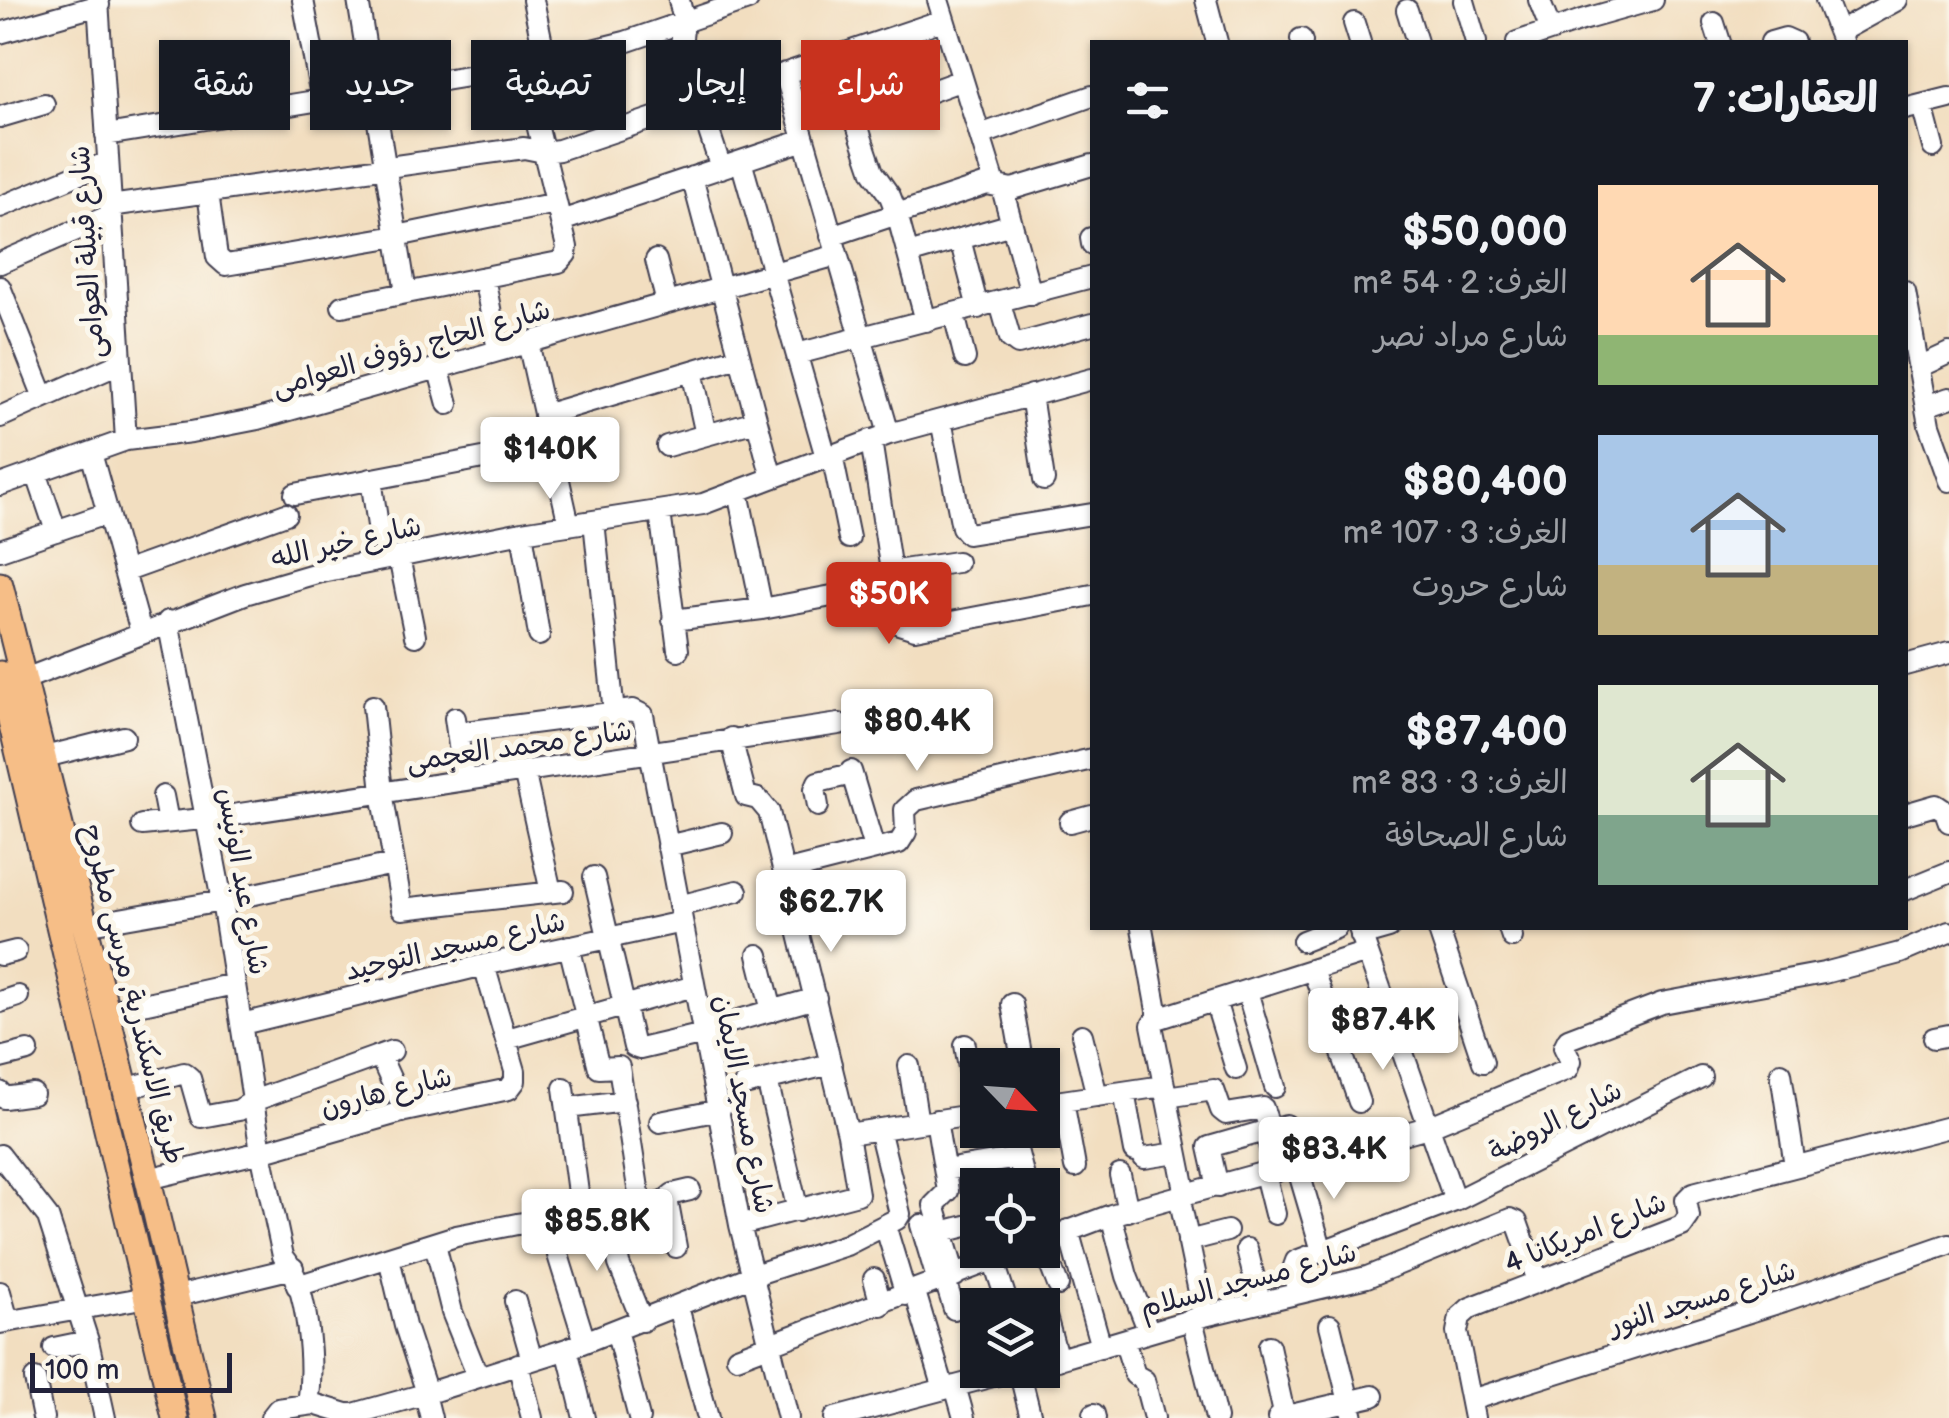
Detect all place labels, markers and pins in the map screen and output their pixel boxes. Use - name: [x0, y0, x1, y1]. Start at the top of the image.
- pin: $140K: [480, 417, 620, 502]
- pin: $50K: [830, 562, 948, 647]
- pin: $80.4K: [836, 689, 998, 774]
- pin: $62.7K: [750, 870, 912, 955]
- pin: $87.4K: [1302, 988, 1464, 1073]
- pin: $83.4K: [1253, 1117, 1415, 1202]
- pin: $85.8K: [516, 1189, 678, 1274]

